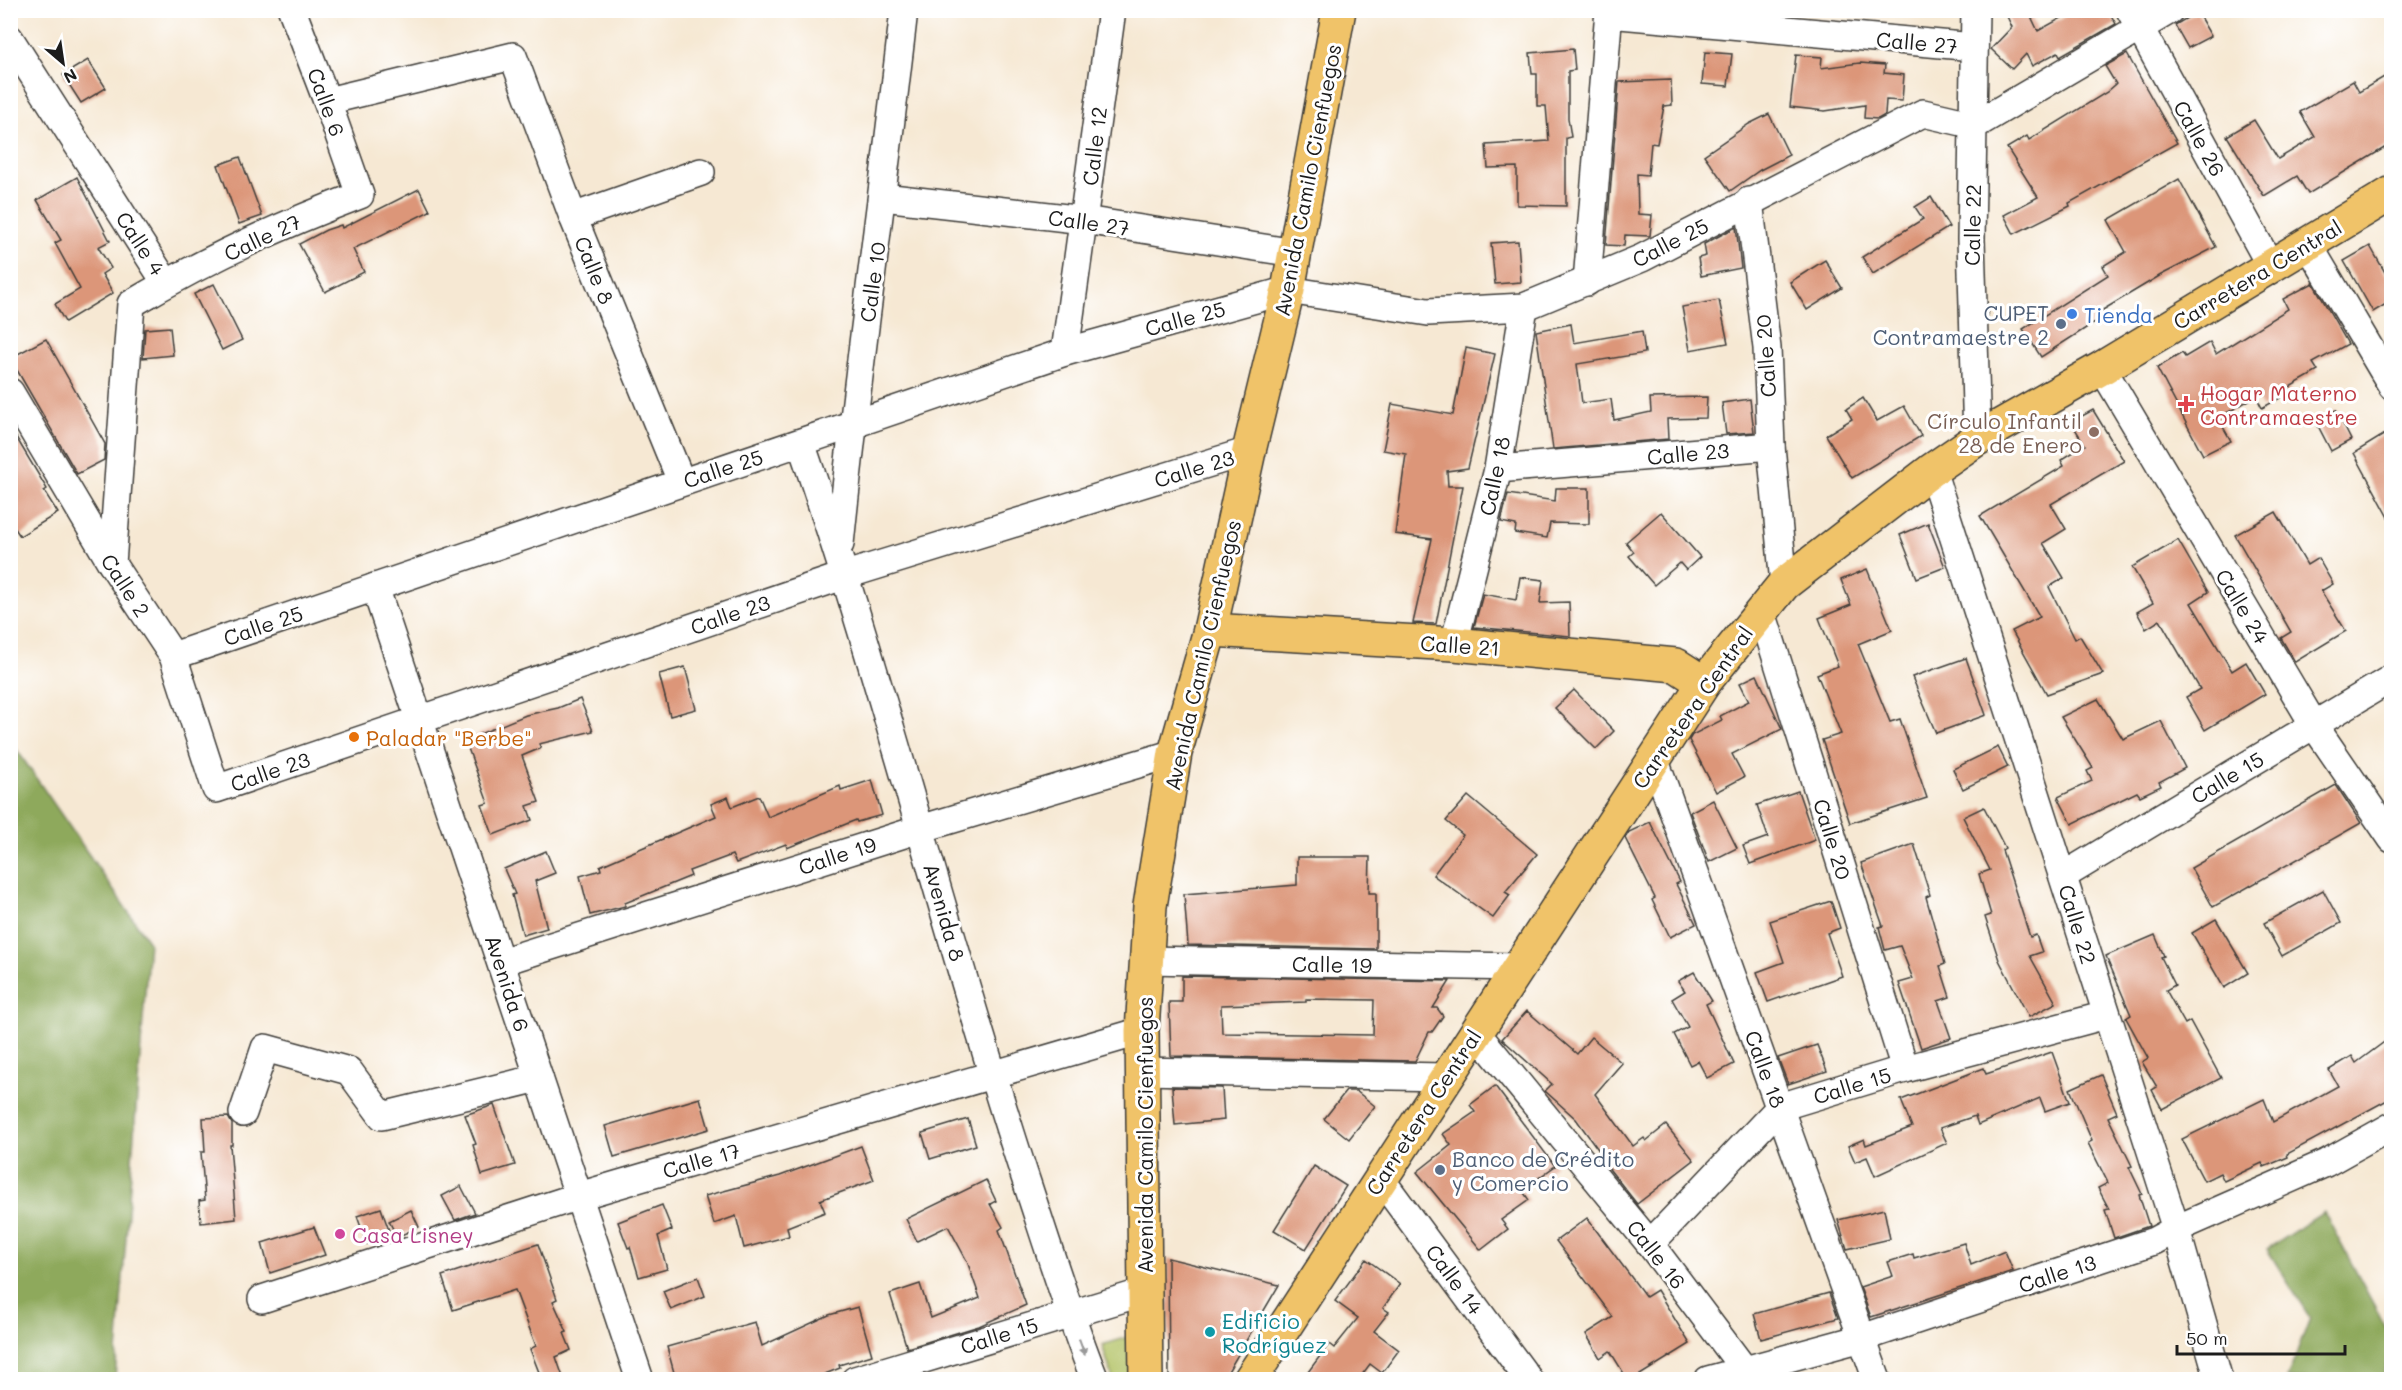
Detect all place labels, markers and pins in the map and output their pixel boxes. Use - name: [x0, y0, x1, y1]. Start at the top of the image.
- place label: CUPET Contramaestre 2: [1873, 299, 2049, 350]
- place label: Tienda: [2084, 301, 2153, 328]
- marker: Tienda: [2065, 307, 2079, 321]
- marker: CUPET Contramaestre 2: [2054, 317, 2068, 331]
- place label: Hogar Materno Contramaestre: [2200, 379, 2358, 430]
- marker: Hogar Materno Contramaestre: [2177, 395, 2195, 413]
- place label: Círculo Infantil 28 de Enero: [1927, 407, 2082, 458]
- marker: Círculo Infantil 28 de Enero: [2087, 425, 2101, 439]
- place label: Paladar "Berbe": [366, 724, 532, 751]
- marker: Paladar "Berbe": [347, 730, 361, 744]
- place label: Banco de Crédito y Comercio: [1452, 1145, 1634, 1196]
- marker: Banco de Crédito y Comercio: [1433, 1163, 1447, 1177]
- place label: Casa Lisney: [352, 1221, 473, 1248]
- marker: Casa Lisney: [333, 1227, 347, 1241]
- place label: Edificio Rodríguez: [1222, 1307, 1327, 1358]
- marker: Edificio Rodríguez: [1203, 1325, 1217, 1339]

